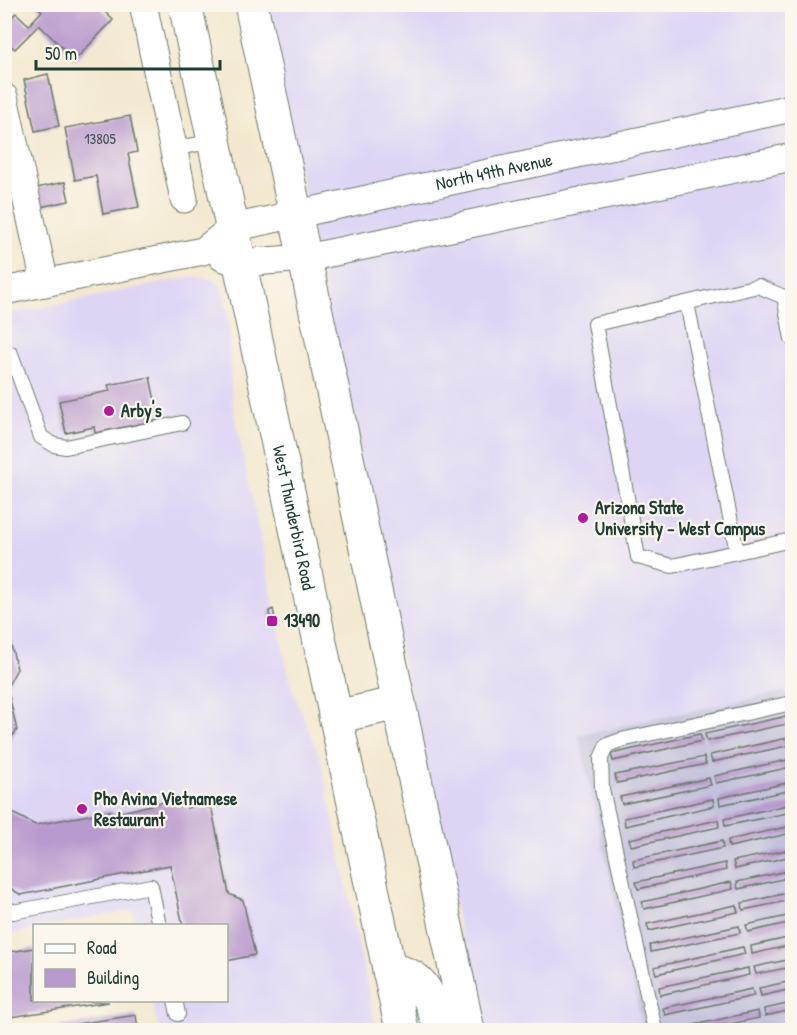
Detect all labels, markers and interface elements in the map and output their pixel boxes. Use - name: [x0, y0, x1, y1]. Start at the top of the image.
- scale bar: [36, 33, 220, 71]
- text: 50 m: [45, 41, 77, 66]
- house number: 13805: [84, 128, 117, 149]
- street label: North 49th Avenue: [433, 147, 555, 196]
- place label: Arby's: [121, 398, 162, 424]
- marker: Arby's: [102, 404, 116, 418]
- street label: West Thunderbird Road: [267, 443, 322, 592]
- place label: Arizona State University - West Campus: [595, 495, 765, 542]
- marker: Arizona State University - West Campus: [576, 511, 590, 525]
- place label: 13490: [284, 608, 320, 633]
- marker: 13490: [265, 614, 279, 628]
- place label: Pho Avina Vietnamese Restaurant: [94, 786, 238, 832]
- marker: Pho Avina Vietnamese Restaurant: [75, 802, 89, 816]
- legend: [33, 924, 228, 1002]
- text: Road: [87, 935, 117, 960]
- text: Building: [87, 965, 139, 990]

